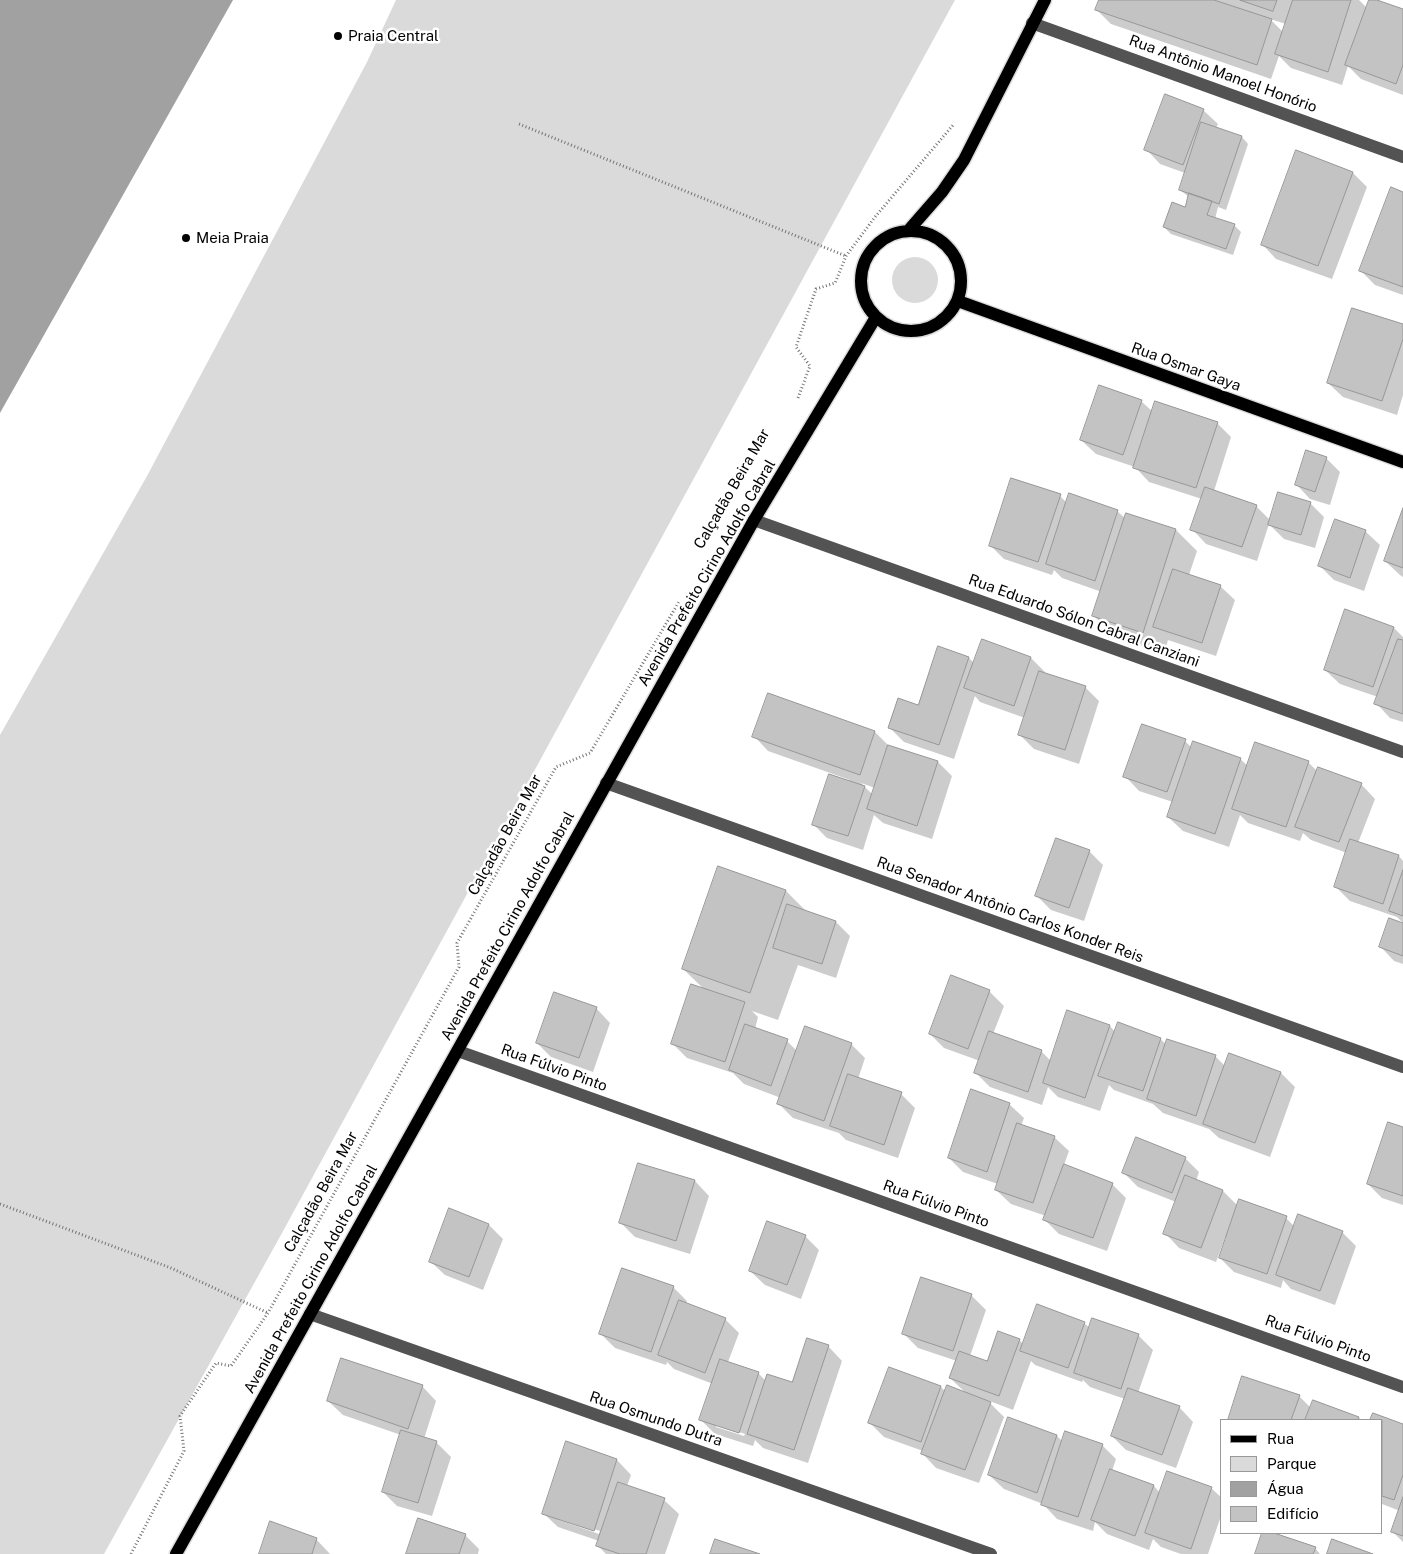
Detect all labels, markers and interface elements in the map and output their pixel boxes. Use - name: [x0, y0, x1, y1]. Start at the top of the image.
- place label: Praia Central: [348, 27, 438, 45]
- marker: Praia Central: [332, 30, 344, 42]
- street label: Rua Antônio Manoel Honório: [1127, 32, 1319, 116]
- place label: Meia Praia: [196, 229, 269, 247]
- marker: Meia Praia: [180, 232, 192, 244]
- street label: Rua Osmar Gaya: [1129, 339, 1243, 395]
- street label: Calçadão Beira Mar: [690, 426, 774, 552]
- street label: Avenida Prefeito Cirino Adolfo Cabral: [635, 456, 779, 690]
- street label: Rua Eduardo Sólon Cabral Canziani: [966, 571, 1202, 671]
- street label: Calçadão Beira Mar: [464, 771, 546, 899]
- street label: Avenida Prefeito Cirino Adolfo Cabral: [437, 808, 579, 1044]
- street label: Rua Senador Antônio Carlos Konder Reis: [874, 853, 1146, 967]
- street label: Rua Fúlvio Pinto: [498, 1040, 610, 1096]
- street label: Calçadão Beira Mar: [280, 1128, 362, 1256]
- street label: Avenida Prefeito Cirino Adolfo Cabral: [240, 1161, 382, 1397]
- street label: Rua Fúlvio Pinto: [880, 1176, 992, 1232]
- street label: Rua Fúlvio Pinto: [1262, 1311, 1374, 1367]
- street label: Rua Osmundo Dutra: [587, 1388, 725, 1450]
- legend: [1220, 1419, 1383, 1534]
- text: Rua: [1267, 1430, 1294, 1447]
- text: Parque: [1267, 1455, 1317, 1472]
- text: Água: [1267, 1480, 1304, 1497]
- text: Edifício: [1267, 1505, 1319, 1522]

